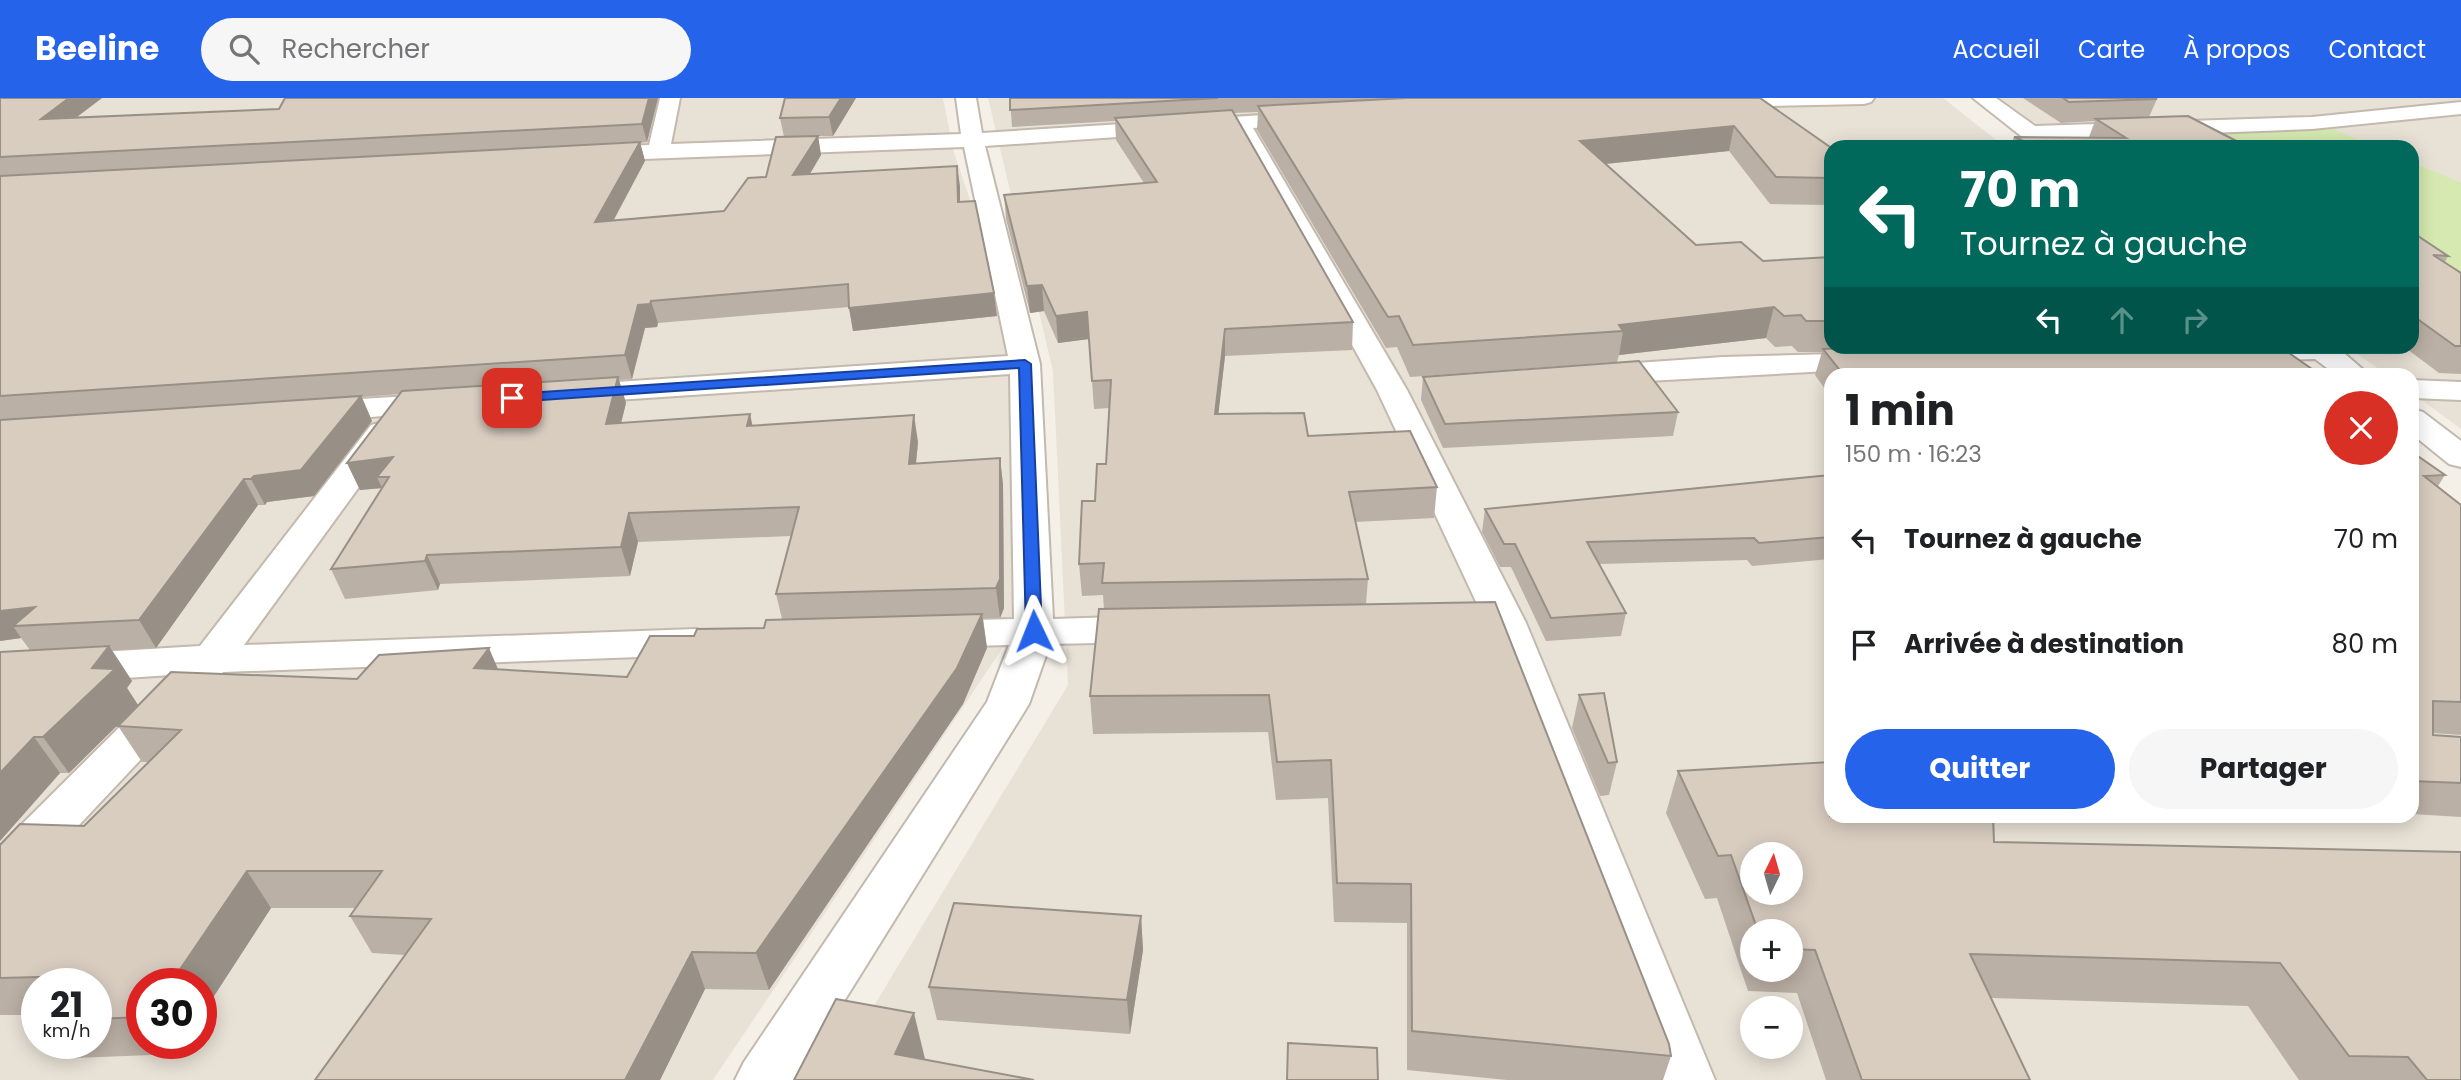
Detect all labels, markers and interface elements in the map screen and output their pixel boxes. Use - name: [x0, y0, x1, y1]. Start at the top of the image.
- search box: [201, 18, 691, 81]
- text: Beeline: [35, 25, 159, 72]
- icon: search: [225, 30, 263, 68]
- text: Rechercher: [281, 31, 430, 67]
- text: Accueil: [1953, 33, 2040, 66]
- text: Carte: [2078, 33, 2145, 66]
- text: À propos: [2183, 33, 2290, 66]
- text: Contact: [2328, 33, 2426, 66]
- text: 70 m: [1960, 156, 2080, 224]
- icon: left: [1845, 168, 1936, 259]
- text: Tournez à gauche: [1960, 221, 2247, 266]
- icon: left: [2030, 301, 2068, 339]
- icon: ahead: [2103, 301, 2141, 339]
- icon: right: [2176, 301, 2214, 339]
- pin: [482, 368, 542, 428]
- icon: arrive: [493, 379, 531, 417]
- text: 1 min: [1845, 381, 1955, 440]
- button: close: [2324, 391, 2398, 465]
- text: 150 m · 16:23: [1845, 438, 1982, 470]
- icon: left: [1845, 521, 1883, 559]
- text: Tournez à gauche: [1904, 521, 2142, 557]
- text: 70 m: [2334, 521, 2398, 557]
- position arrow: [997, 594, 1071, 668]
- icon: arrive: [1845, 626, 1883, 664]
- text: Arrivée à destination: [1904, 626, 2184, 662]
- text: 80 m: [2332, 626, 2398, 662]
- button: Quitter: [1845, 729, 2115, 809]
- button: Partager: [2129, 729, 2398, 809]
- north arrow: [1740, 842, 1802, 905]
- map controls: [1740, 842, 1803, 1059]
- button: +: [1740, 919, 1803, 982]
- speed limit sign: 30: [126, 968, 217, 1059]
- text: 21: [50, 980, 83, 1029]
- button: −: [1740, 996, 1803, 1059]
- text: km/h: [43, 1018, 90, 1043]

